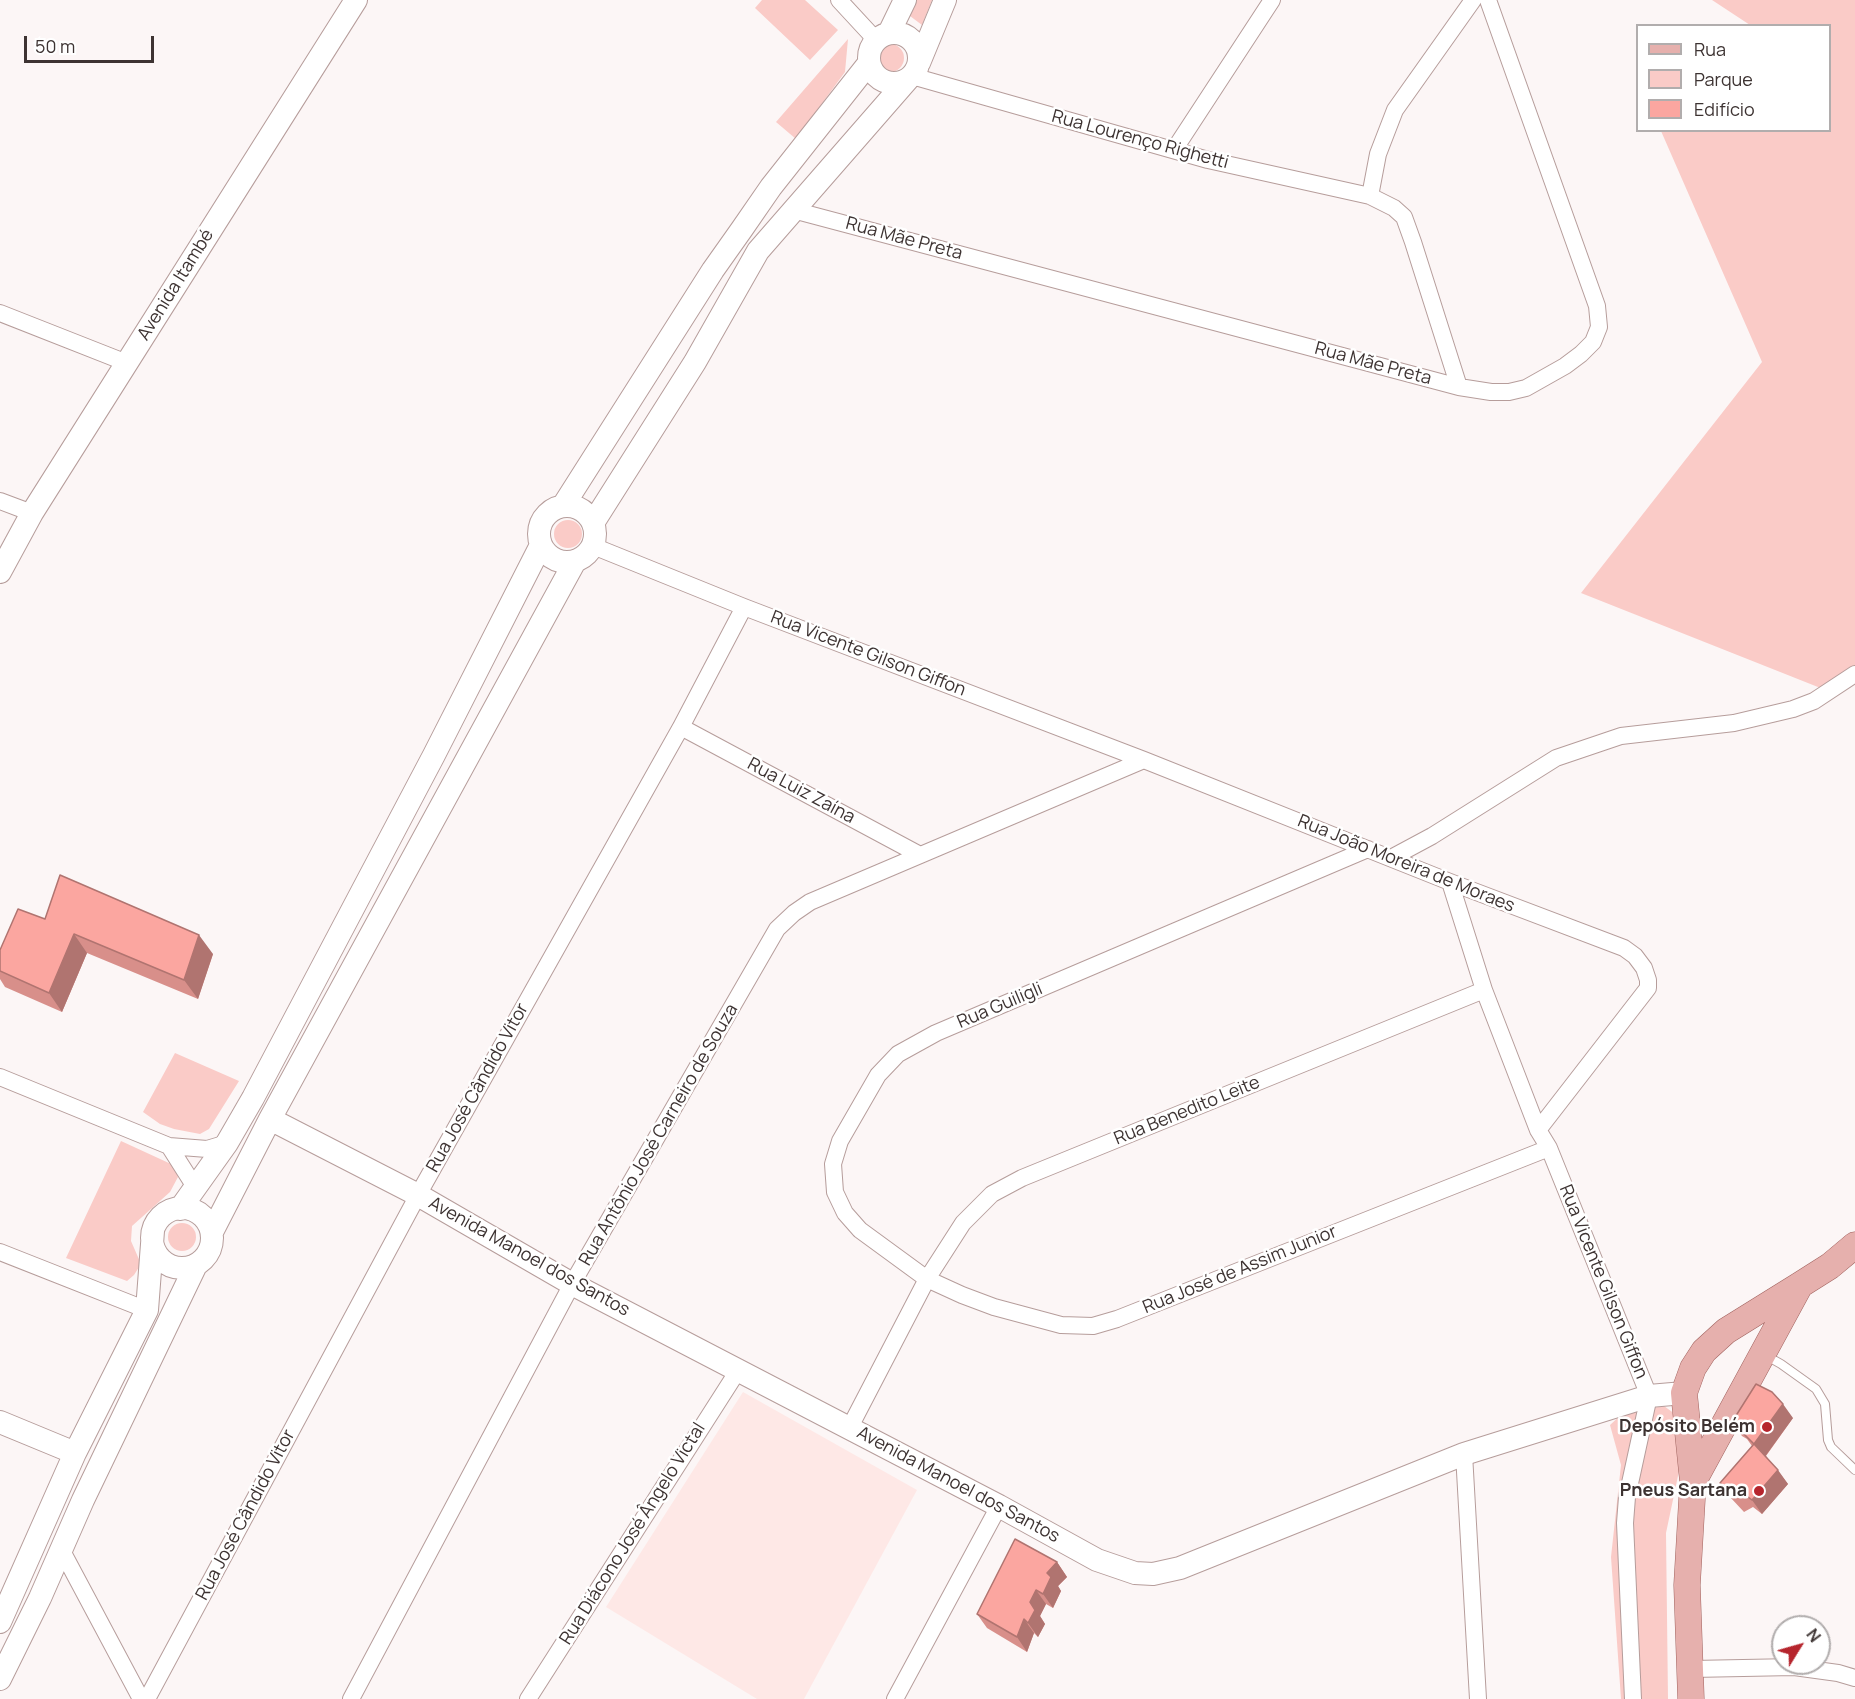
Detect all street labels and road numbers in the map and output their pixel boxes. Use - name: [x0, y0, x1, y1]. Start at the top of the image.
- street label: Rua Lourenço Righetti: [1049, 106, 1231, 174]
- street label: Rua Mãe Preta: [843, 213, 965, 265]
- street label: Avenida Itambé: [133, 226, 219, 344]
- street label: Rua Mãe Preta: [1312, 338, 1434, 390]
- street label: Rua Vicente Gilson Giffon: [767, 607, 969, 701]
- street label: Rua Luiz Zaína: [743, 754, 859, 828]
- street label: Rua João Moreira de Moraes: [1294, 811, 1518, 917]
- street label: Rua Guiligli: [954, 978, 1046, 1034]
- street label: Rua José Cândido Vitor: [422, 1000, 534, 1176]
- street label: Rua Antônio José Carneiro de Souza: [575, 1000, 743, 1270]
- street label: Rua Benedito Leite: [1111, 1072, 1263, 1150]
- street label: Rua Vicente Gilson Giffon: [1554, 1182, 1652, 1382]
- street label: Avenida Manoel dos Santos: [425, 1193, 633, 1321]
- street label: Rua José de Assim Junior: [1140, 1221, 1340, 1319]
- street label: Rua Diácono José Ângelo Victal: [556, 1419, 710, 1649]
- street label: Avenida Manoel dos Santos: [853, 1422, 1063, 1548]
- street label: Rua José Cândido Vitor: [192, 1426, 300, 1604]

